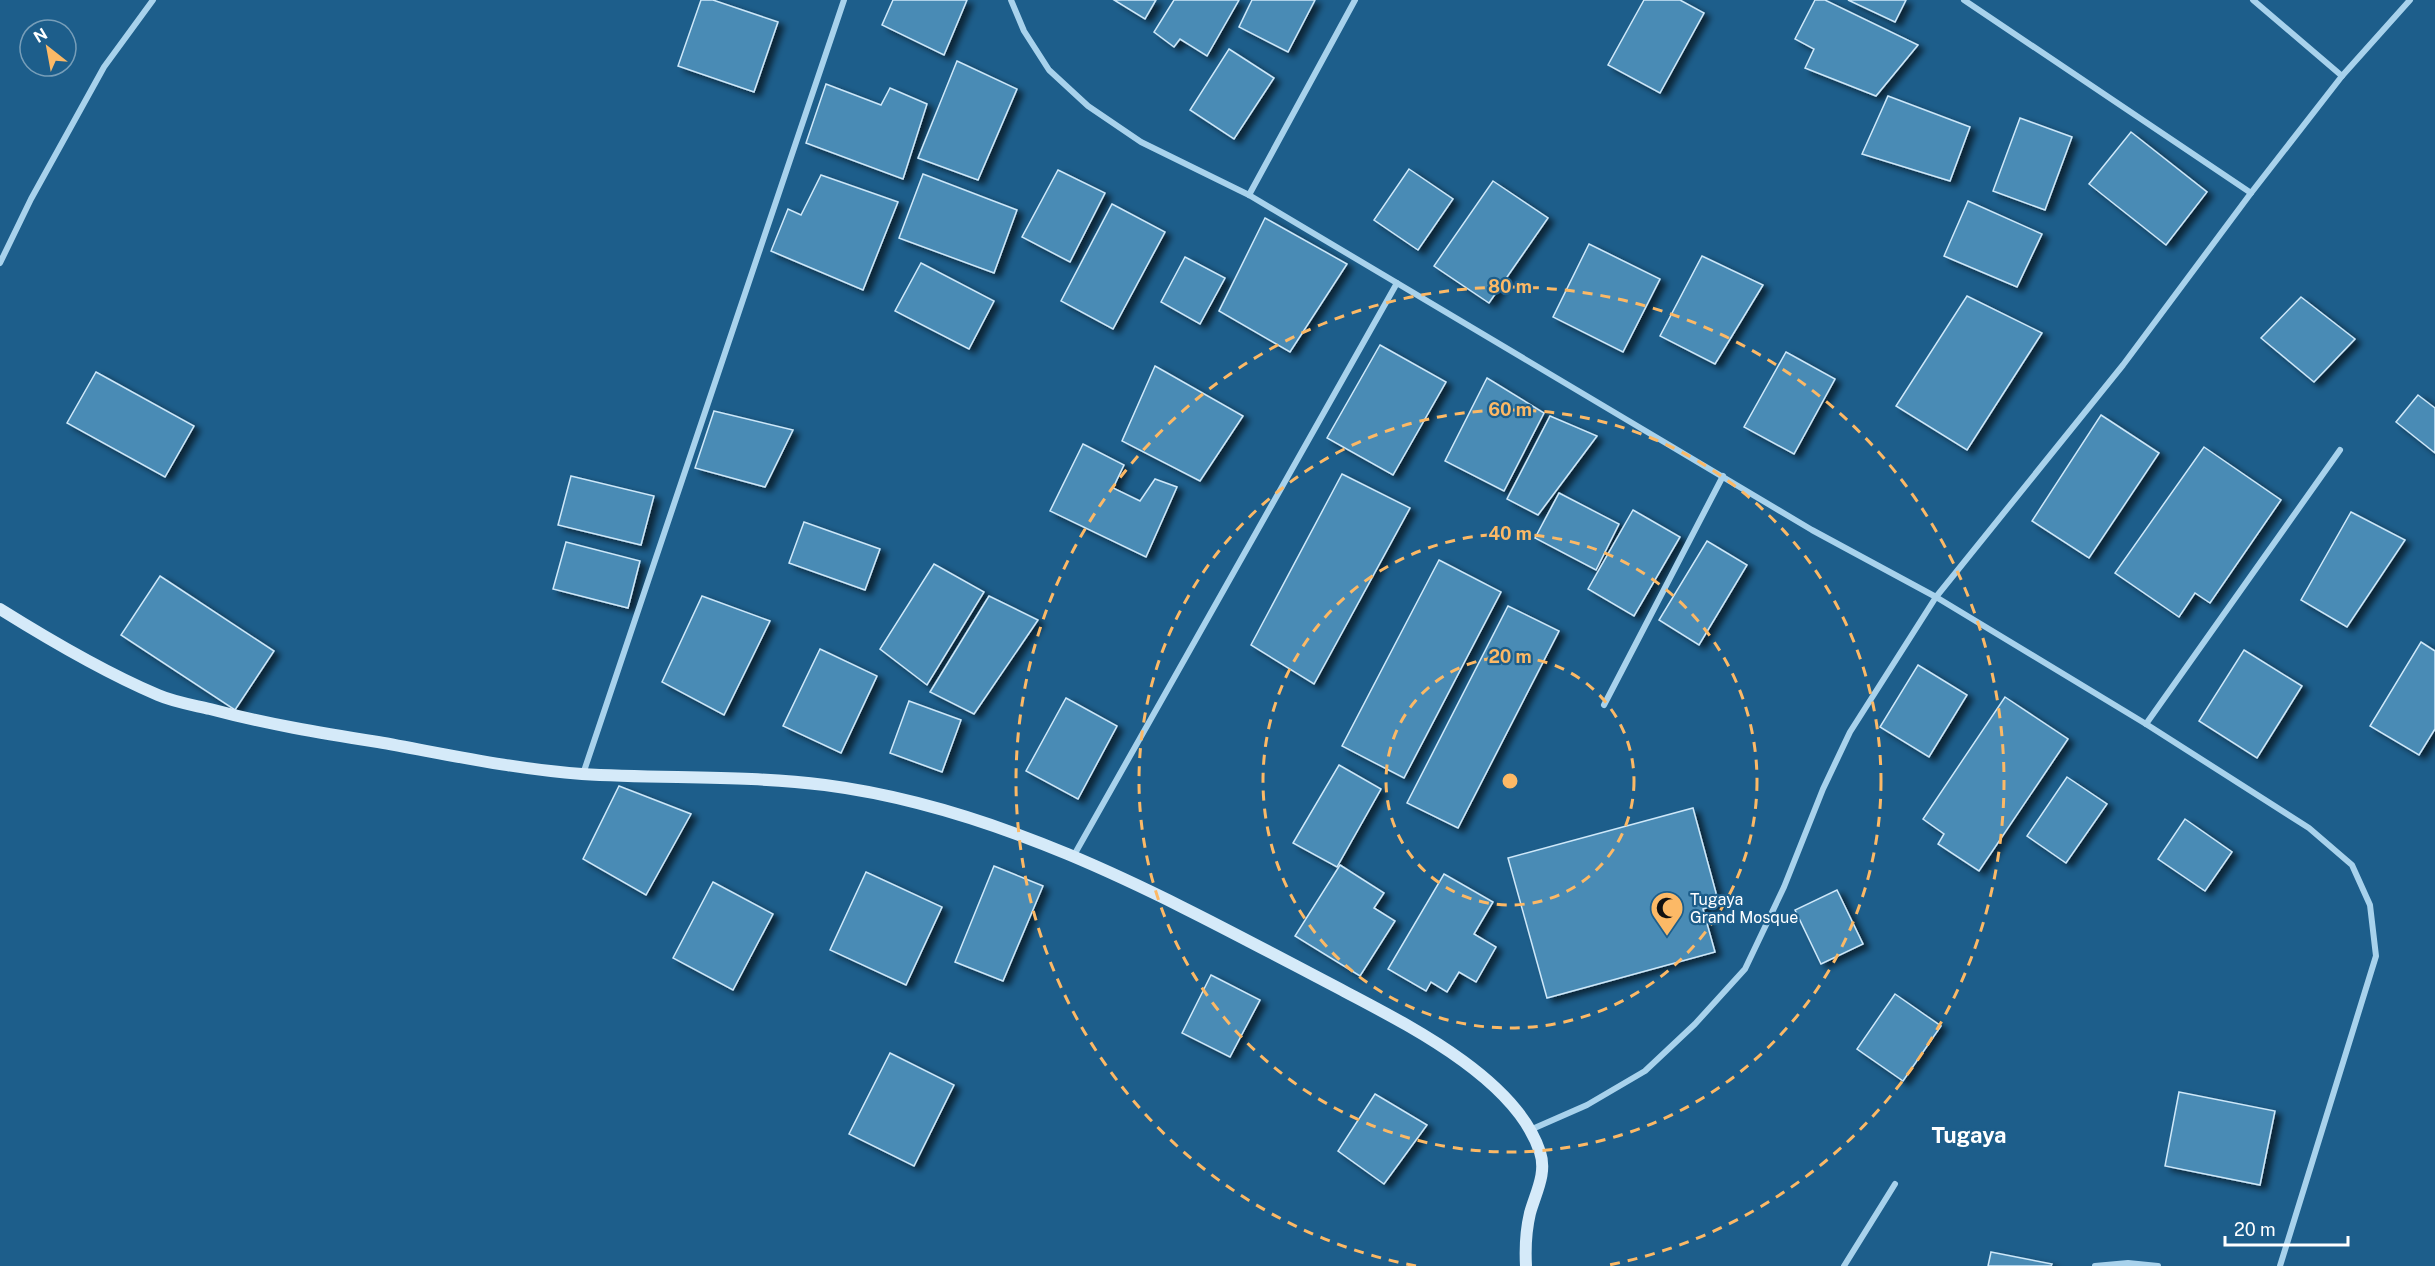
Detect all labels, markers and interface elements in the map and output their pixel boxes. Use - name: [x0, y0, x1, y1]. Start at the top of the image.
- north arrow: [18, 18, 78, 78]
- text: N: [30, 24, 51, 47]
- text: 80 m: [1488, 276, 1532, 297]
- text: 60 m: [1488, 399, 1532, 420]
- text: 40 m: [1488, 523, 1532, 544]
- text: 20 m: [1488, 646, 1532, 667]
- centre of rings: [1500, 771, 1520, 791]
- mosque icon: Tugaya Grand Mosque: [1649, 890, 1685, 937]
- place label: Tugaya Grand Mosque: [1690, 890, 1798, 927]
- district label: Tugaya: [1931, 1122, 2007, 1148]
- scale bar: [2225, 1209, 2348, 1247]
- text: 20 m: [2234, 1219, 2276, 1240]

